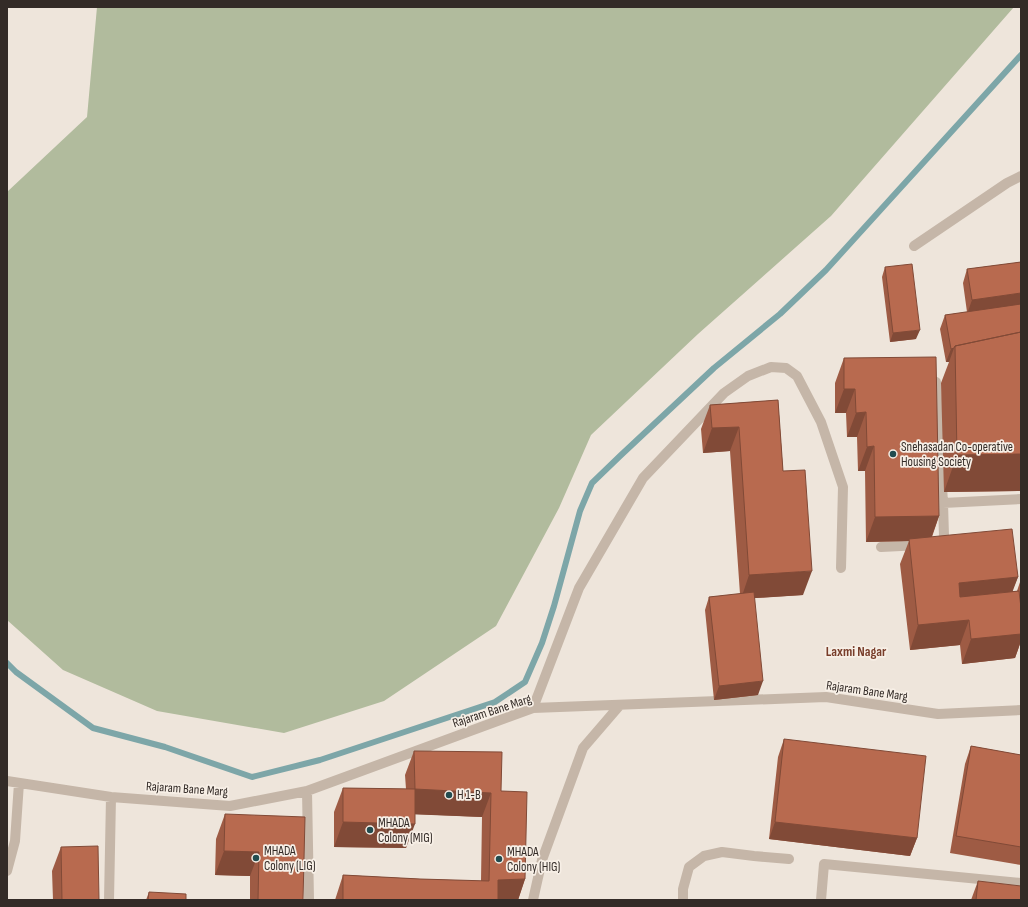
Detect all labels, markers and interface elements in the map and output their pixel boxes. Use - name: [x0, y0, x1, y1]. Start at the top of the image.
- place label: Snehasadan Co-operative Housing Society: [901, 439, 1013, 470]
- marker: Snehasadan Co-operative Housing Society: [888, 449, 898, 459]
- district label: Laxmi Nagar: [826, 643, 887, 660]
- street label: Rajaram Bane Marg: [825, 677, 909, 705]
- street label: Rajaram Bane Marg: [450, 691, 534, 731]
- street label: Rajaram Bane Marg: [145, 778, 229, 800]
- place label: H 1-B: [457, 787, 481, 803]
- marker: H 1-B: [444, 790, 454, 800]
- place label: MHADA Colony (MIG): [378, 815, 433, 846]
- marker: MHADA Colony (MIG): [365, 825, 375, 835]
- place label: MHADA Colony (LIG): [264, 843, 316, 874]
- place label: MHADA Colony (HIG): [507, 844, 561, 875]
- marker: MHADA Colony (LIG): [251, 853, 261, 863]
- marker: MHADA Colony (HIG): [494, 854, 504, 864]

